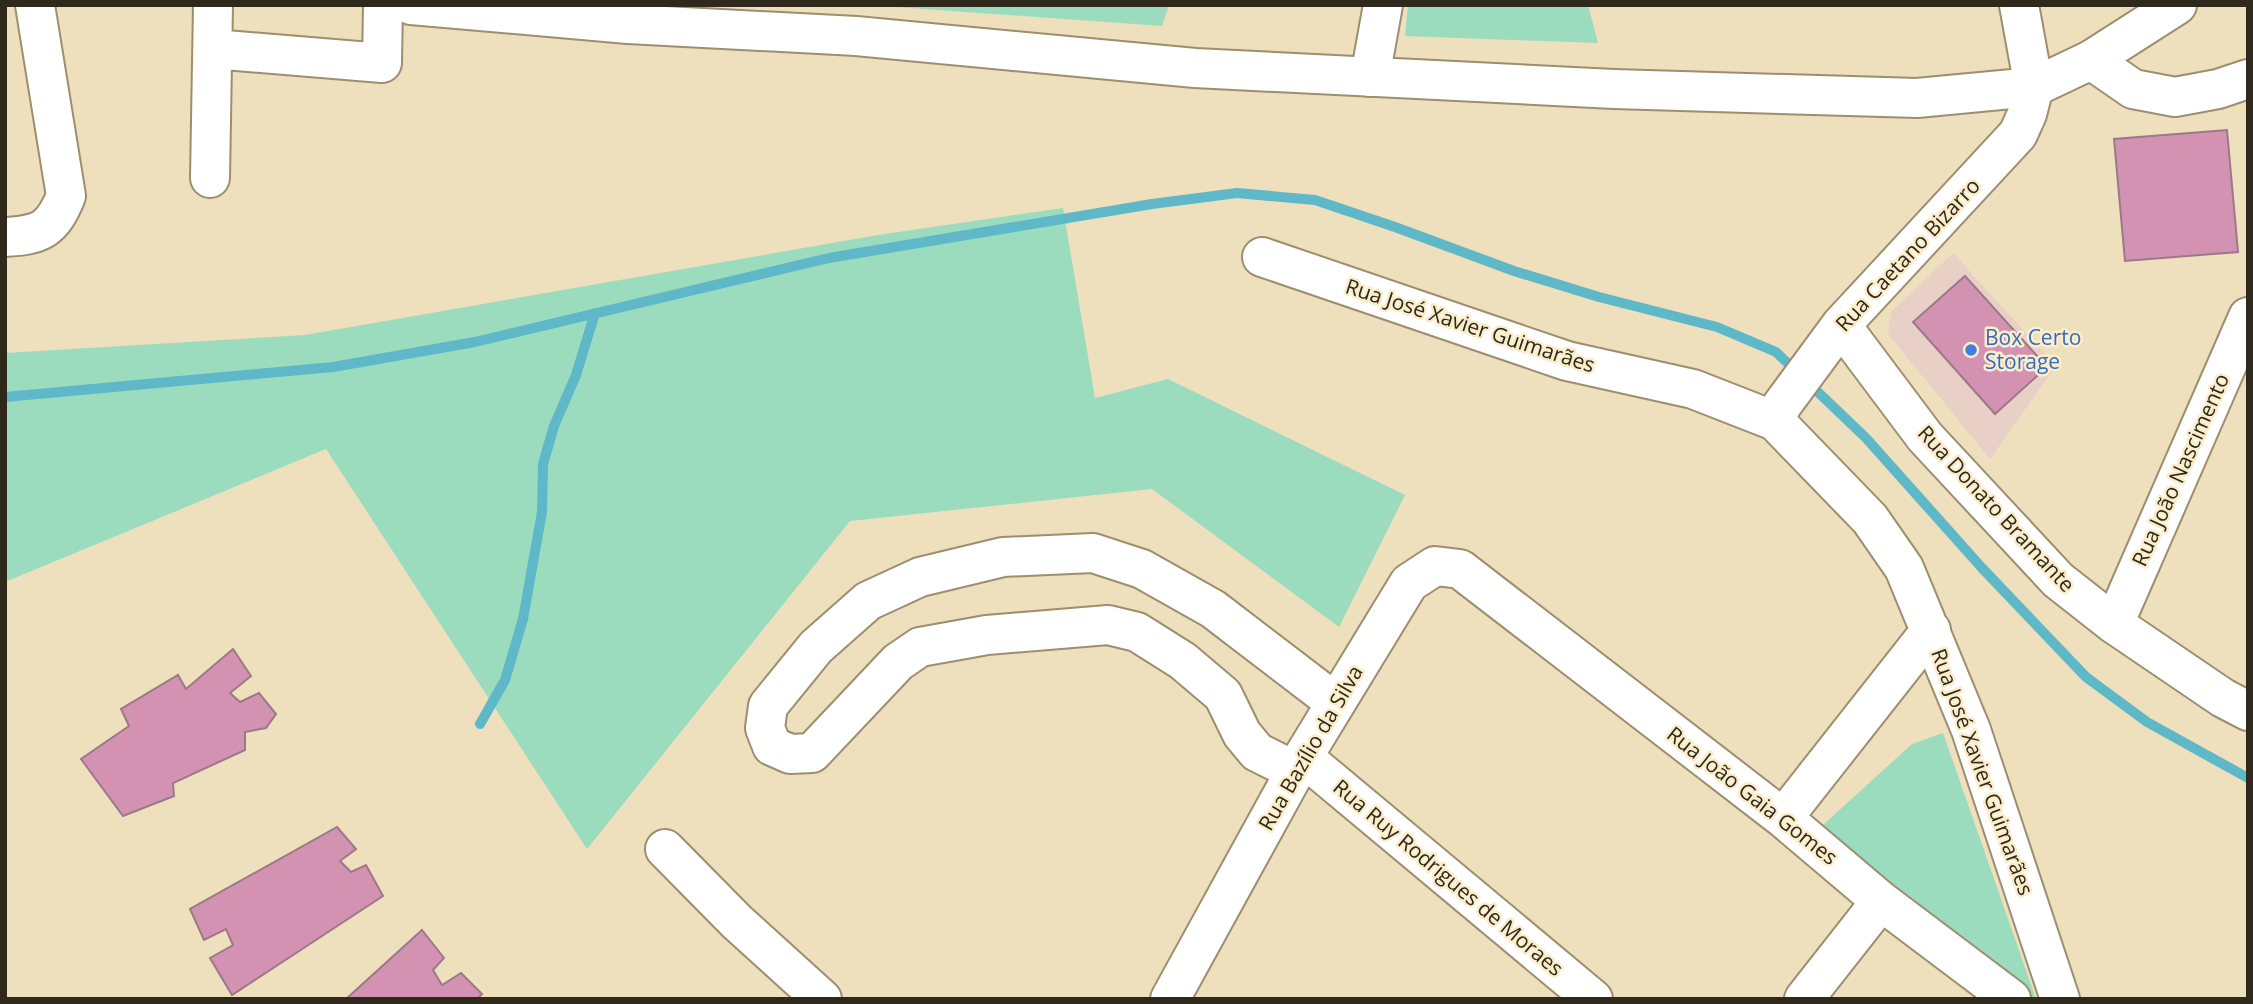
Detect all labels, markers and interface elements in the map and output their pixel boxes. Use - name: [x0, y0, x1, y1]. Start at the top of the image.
- street label: Rua Caetano Bizarro: [1829, 172, 1986, 337]
- street label: Rua José Xavier Guimarães: [1342, 271, 1599, 379]
- place label: Box Certo Storage: [1985, 323, 2081, 375]
- marker: Box Certo Storage: [1963, 342, 1979, 358]
- street label: Rua João Nascimento: [2125, 369, 2235, 570]
- street label: Rua Donato Bramante: [1912, 419, 2081, 598]
- street label: Rua José Xavier Guimarães: [1925, 644, 2041, 899]
- street label: Rua Bazílio da Silva: [1251, 660, 1369, 835]
- street label: Rua João Gaia Gomes: [1661, 720, 1844, 871]
- street label: Rua Ruy Rodrigues de Moraes: [1328, 773, 1570, 982]

